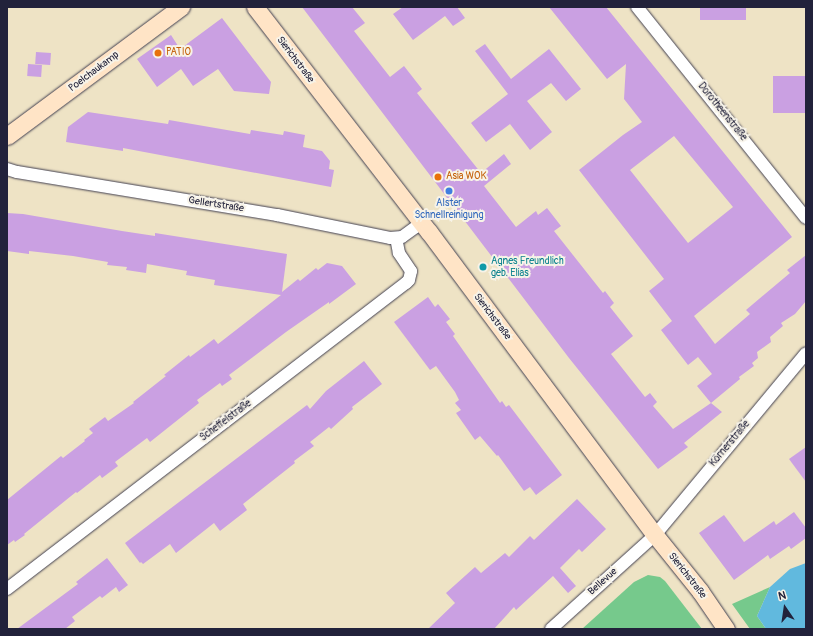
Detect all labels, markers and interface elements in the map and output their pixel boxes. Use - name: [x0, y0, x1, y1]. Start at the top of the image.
- street label: Sierichstraße: [274, 35, 316, 85]
- place label: PATIO: [166, 47, 191, 59]
- marker: PATIO: [153, 48, 163, 58]
- street label: Poelchaukamp: [66, 49, 122, 95]
- street label: Dorotheenstraße: [695, 81, 749, 143]
- place label: Asia WOK: [446, 171, 486, 183]
- marker: Asia WOK: [433, 172, 443, 182]
- marker: Alster Schnellreinigung: [444, 186, 454, 196]
- street label: Gellertstraße: [187, 195, 245, 215]
- place label: Alster Schnellreinigung: [414, 197, 484, 220]
- place label: Agnes Freundlich geb. Elias: [491, 255, 564, 278]
- marker: Agnes Freundlich geb. Elias: [478, 262, 488, 272]
- street label: Sierichstraße: [471, 292, 513, 342]
- street label: Scheffelstraße: [198, 398, 254, 444]
- street label: Körnerstraße: [707, 419, 753, 469]
- street label: Sierichstraße: [665, 551, 709, 601]
- street label: Bellevue: [586, 566, 620, 598]
- north arrow: [765, 588, 805, 628]
- text: N: [777, 589, 787, 603]

